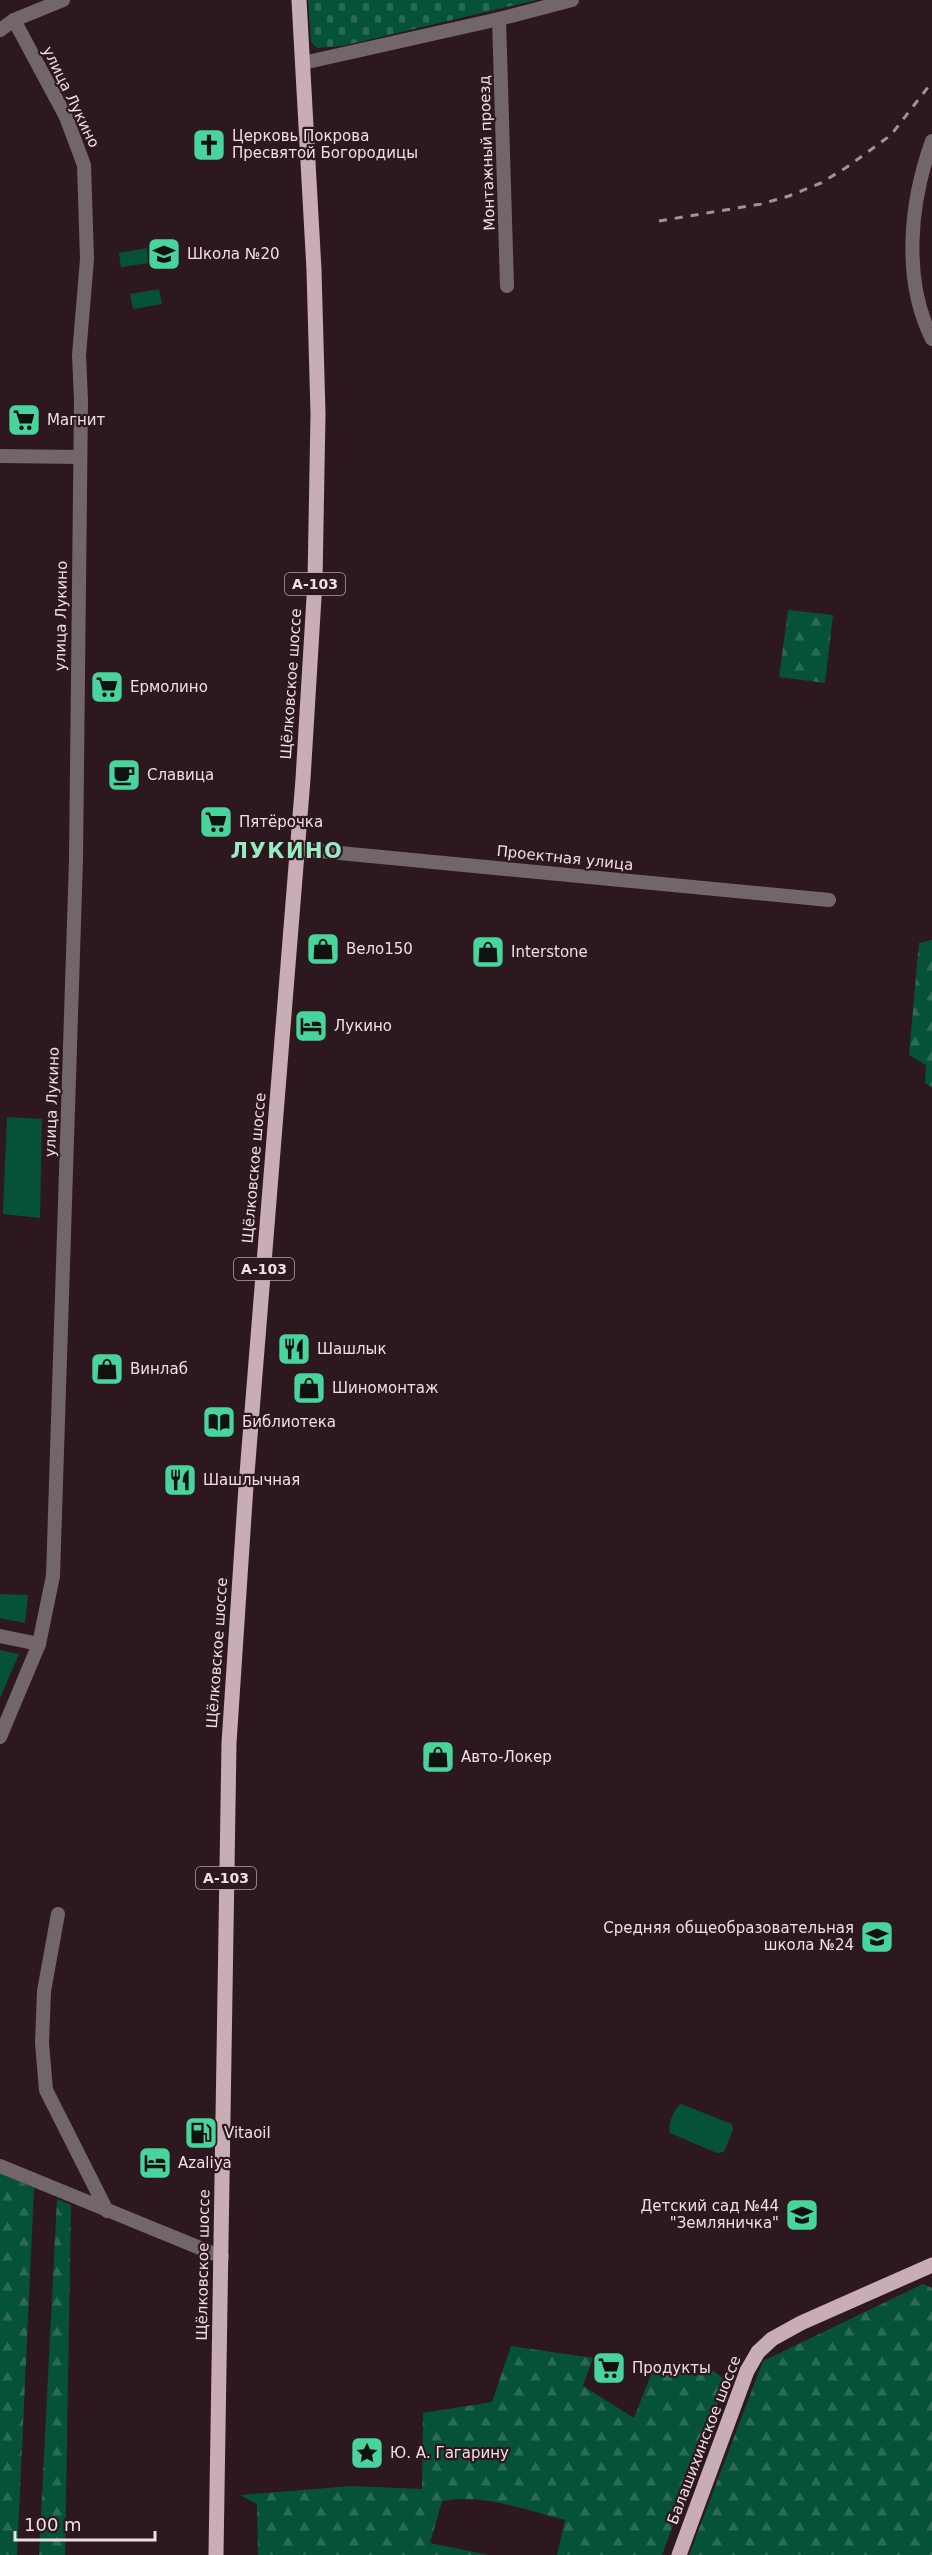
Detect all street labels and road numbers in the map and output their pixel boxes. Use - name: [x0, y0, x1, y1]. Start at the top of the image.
- street label: улица Лукино: [39, 43, 103, 151]
- street label: Монтажный проезд: [475, 75, 499, 231]
- street label: улица Лукино: [51, 561, 71, 671]
- road number: А-103: [285, 573, 345, 595]
- street label: Щёлковское шоссе: [277, 608, 305, 760]
- street label: Проектная улица: [496, 842, 634, 874]
- street label: улица Лукино: [41, 1047, 63, 1157]
- street label: Щёлковское шоссе: [238, 1092, 270, 1244]
- road number: А-103: [234, 1258, 294, 1280]
- street label: Щёлковское шоссе: [203, 1577, 231, 1729]
- road number: А-103: [196, 1867, 256, 1889]
- street label: Щёлковское шоссе: [193, 2189, 213, 2341]
- street label: Балашихинское шоссе: [663, 2353, 745, 2527]

